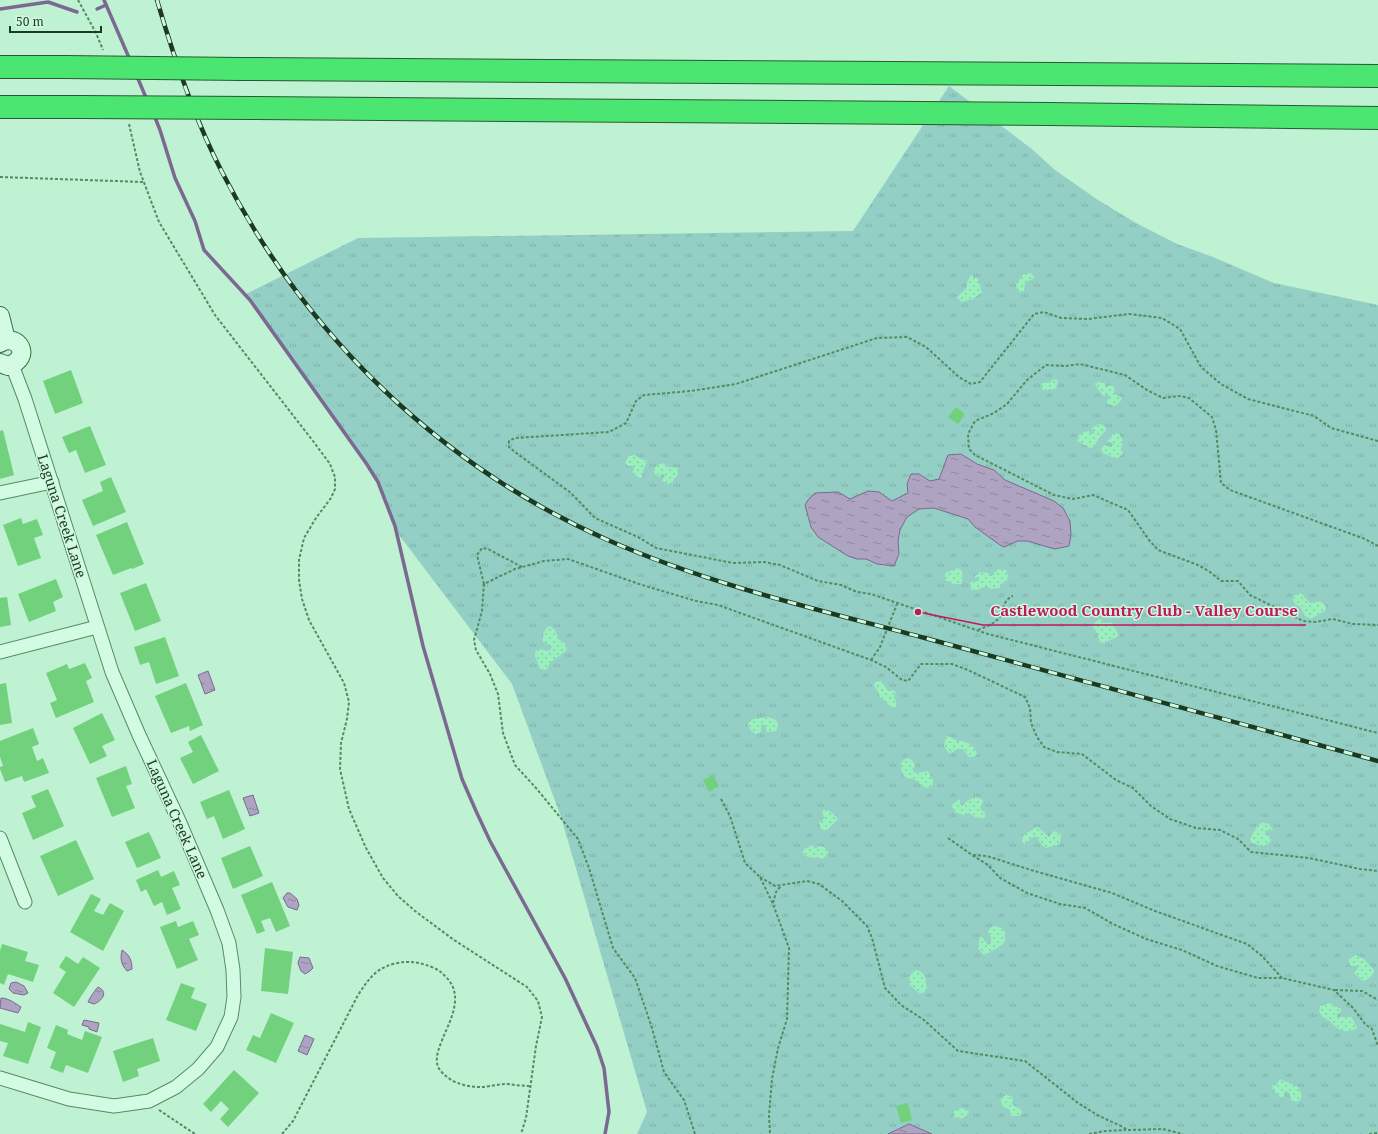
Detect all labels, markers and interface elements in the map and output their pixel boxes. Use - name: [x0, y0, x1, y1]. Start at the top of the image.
- scale bar: [10, 8, 101, 34]
- text: 50 m: [16, 13, 44, 30]
- street label: Laguna Creek Lane: [34, 452, 91, 580]
- callout: Castlewood Country Club - Valley Course: [983, 598, 1306, 625]
- text: Castlewood Country Club - Valley Course: [990, 600, 1298, 620]
- street label: Laguna Creek Lane: [143, 756, 212, 881]

